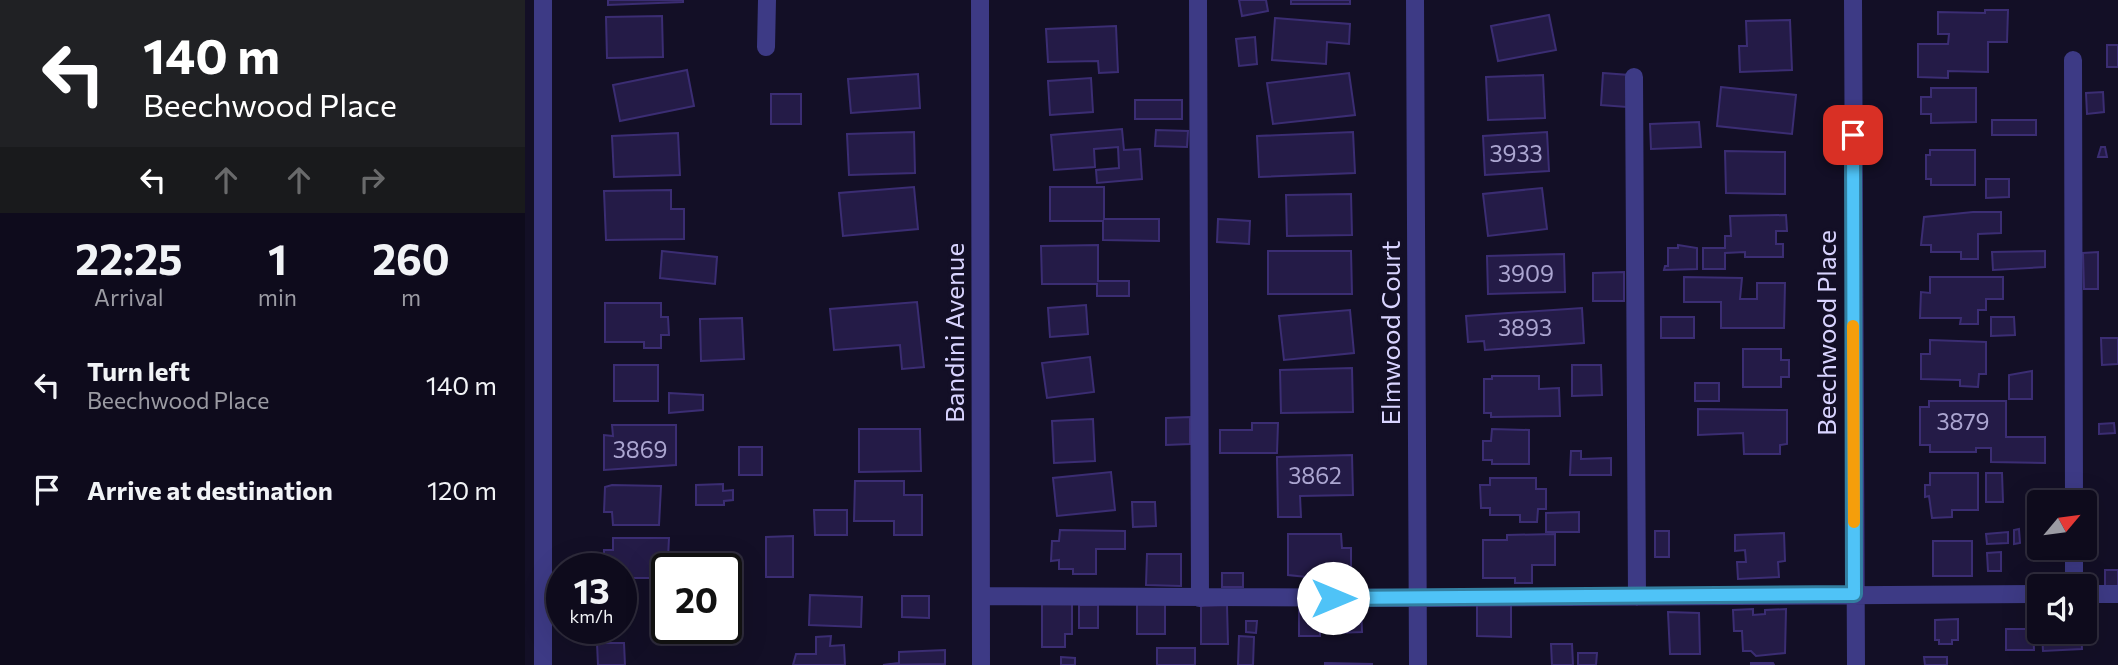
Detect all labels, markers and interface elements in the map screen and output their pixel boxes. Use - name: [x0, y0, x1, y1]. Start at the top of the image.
- text: 140 m: [143, 24, 280, 84]
- icon: left: [28, 28, 119, 119]
- text: Beechwood Place: [143, 84, 397, 124]
- pin: [1823, 105, 1883, 165]
- icon: arrive: [1834, 116, 1872, 154]
- house number: 3933: [1489, 139, 1543, 167]
- icon: left: [134, 161, 172, 199]
- icon: ahead: [207, 161, 245, 199]
- icon: ahead: [280, 161, 318, 199]
- icon: right: [353, 161, 391, 199]
- street label: Beechwood Place: [1810, 230, 1841, 436]
- text: 22:25: [75, 232, 183, 284]
- text: 1: [268, 232, 287, 284]
- text: 260: [372, 232, 450, 284]
- street label: Elmwood Court: [1374, 241, 1405, 425]
- street label: Bandini Avenue: [938, 243, 969, 423]
- house number: 3909: [1498, 259, 1554, 287]
- text: Arrival: [94, 283, 164, 311]
- text: min: [258, 283, 297, 311]
- text: m: [401, 283, 421, 311]
- house number: 3893: [1498, 313, 1552, 341]
- text: Turn left: [87, 355, 190, 386]
- icon: left: [28, 366, 66, 404]
- text: 140 m: [426, 369, 497, 400]
- text: Beechwood Place: [87, 386, 269, 414]
- house number: 3879: [1936, 407, 1990, 435]
- house number: 3869: [613, 435, 667, 463]
- house number: 3862: [1288, 461, 1342, 489]
- icon: arrive: [28, 471, 66, 509]
- text: Arrive at destination: [87, 474, 333, 505]
- text: 120 m: [427, 474, 497, 505]
- north arrow: [2027, 490, 2097, 560]
- map controls: [2027, 490, 2097, 644]
- speed limit sign: 20: [651, 553, 742, 644]
- position arrow: [1296, 561, 1370, 635]
- text: 13: [573, 568, 610, 611]
- button: sound: [2027, 574, 2097, 644]
- text: km/h: [570, 605, 613, 627]

